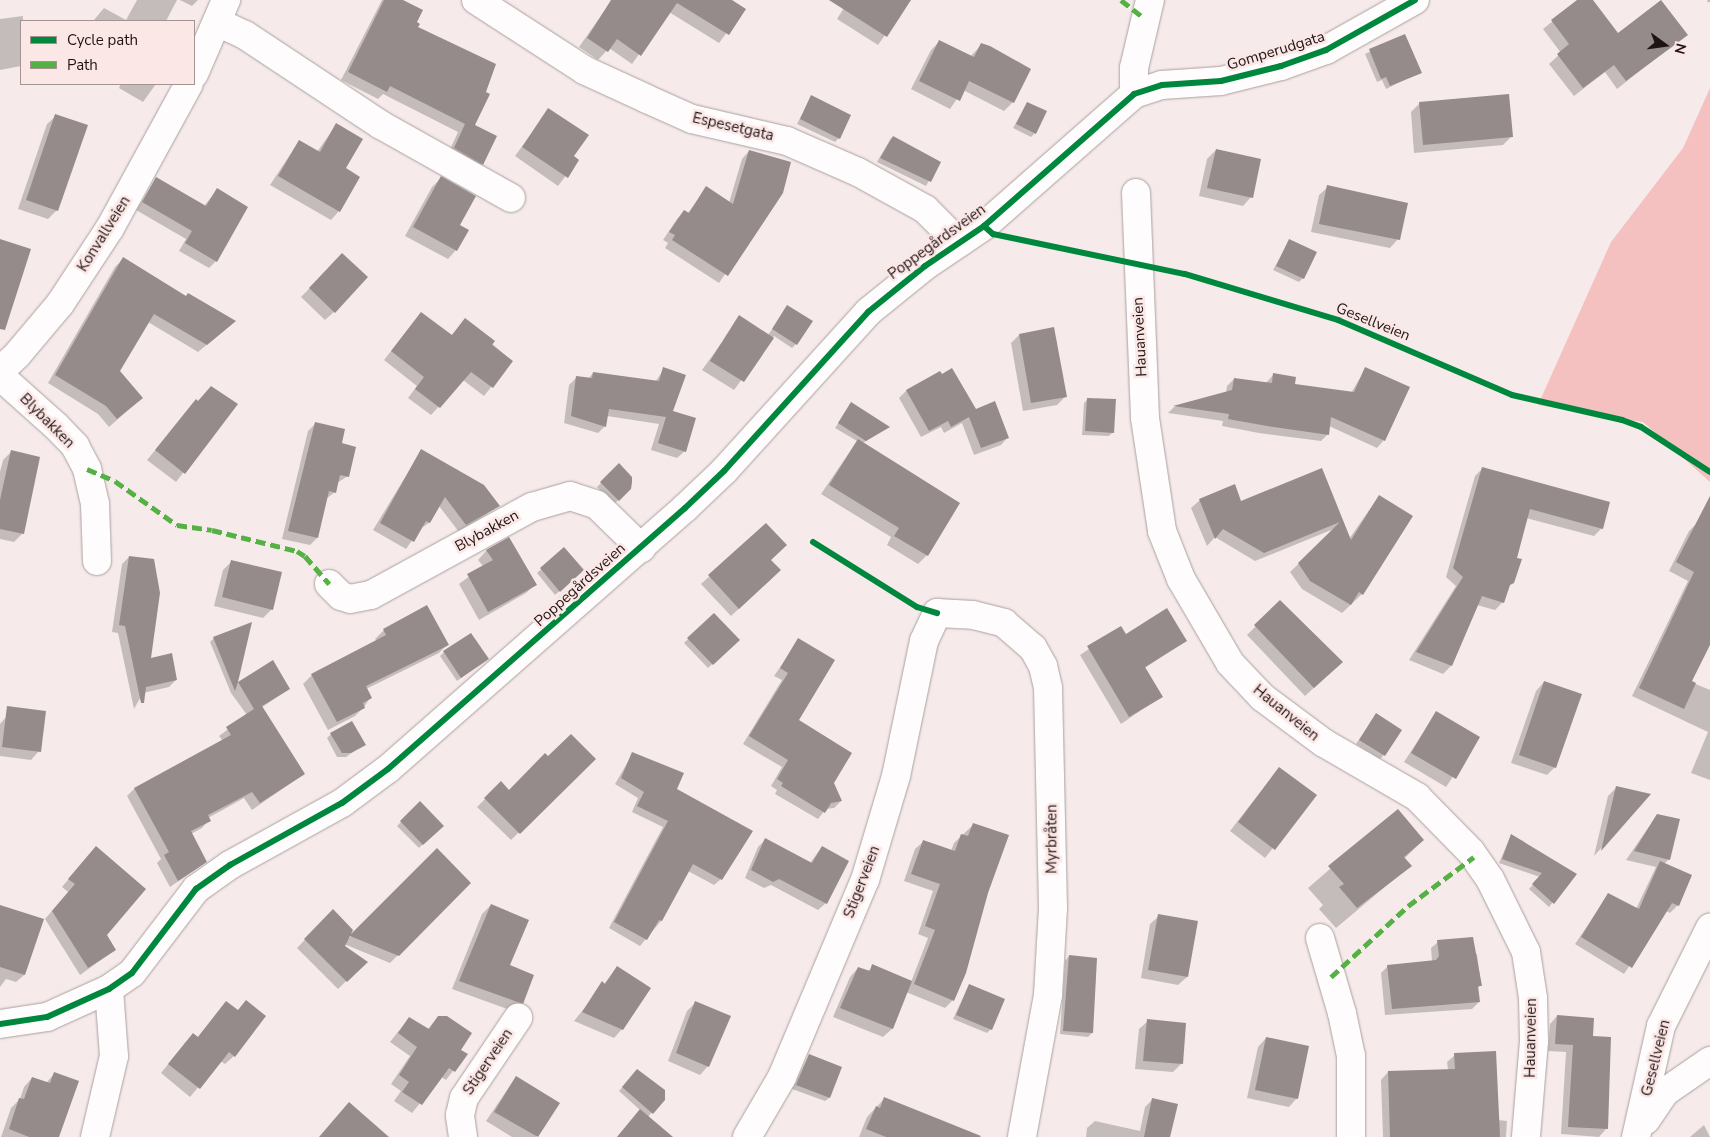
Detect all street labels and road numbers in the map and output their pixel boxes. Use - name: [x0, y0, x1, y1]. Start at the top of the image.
- street label: Gomperudgata: [1225, 28, 1327, 74]
- street label: Espesetgata: [691, 109, 775, 145]
- street label: Konvallveien: [74, 193, 134, 275]
- street label: Poppegårdsveien: [885, 201, 989, 283]
- street label: Hauanveien: [1129, 297, 1151, 377]
- street label: Gesellveien: [1333, 299, 1413, 345]
- street label: Blybakken: [16, 390, 78, 452]
- street label: Blybakken: [452, 506, 522, 556]
- street label: Poppegårdsveien: [531, 539, 629, 631]
- street label: Hauanveien: [1249, 681, 1323, 745]
- street label: Myrbråten: [1043, 804, 1061, 874]
- street label: Stigerveien: [840, 843, 884, 921]
- street label: Hauanveien: [1521, 998, 1541, 1078]
- street label: Gesellveien: [1638, 1018, 1674, 1098]
- street label: Stigerveien: [459, 1025, 517, 1099]

